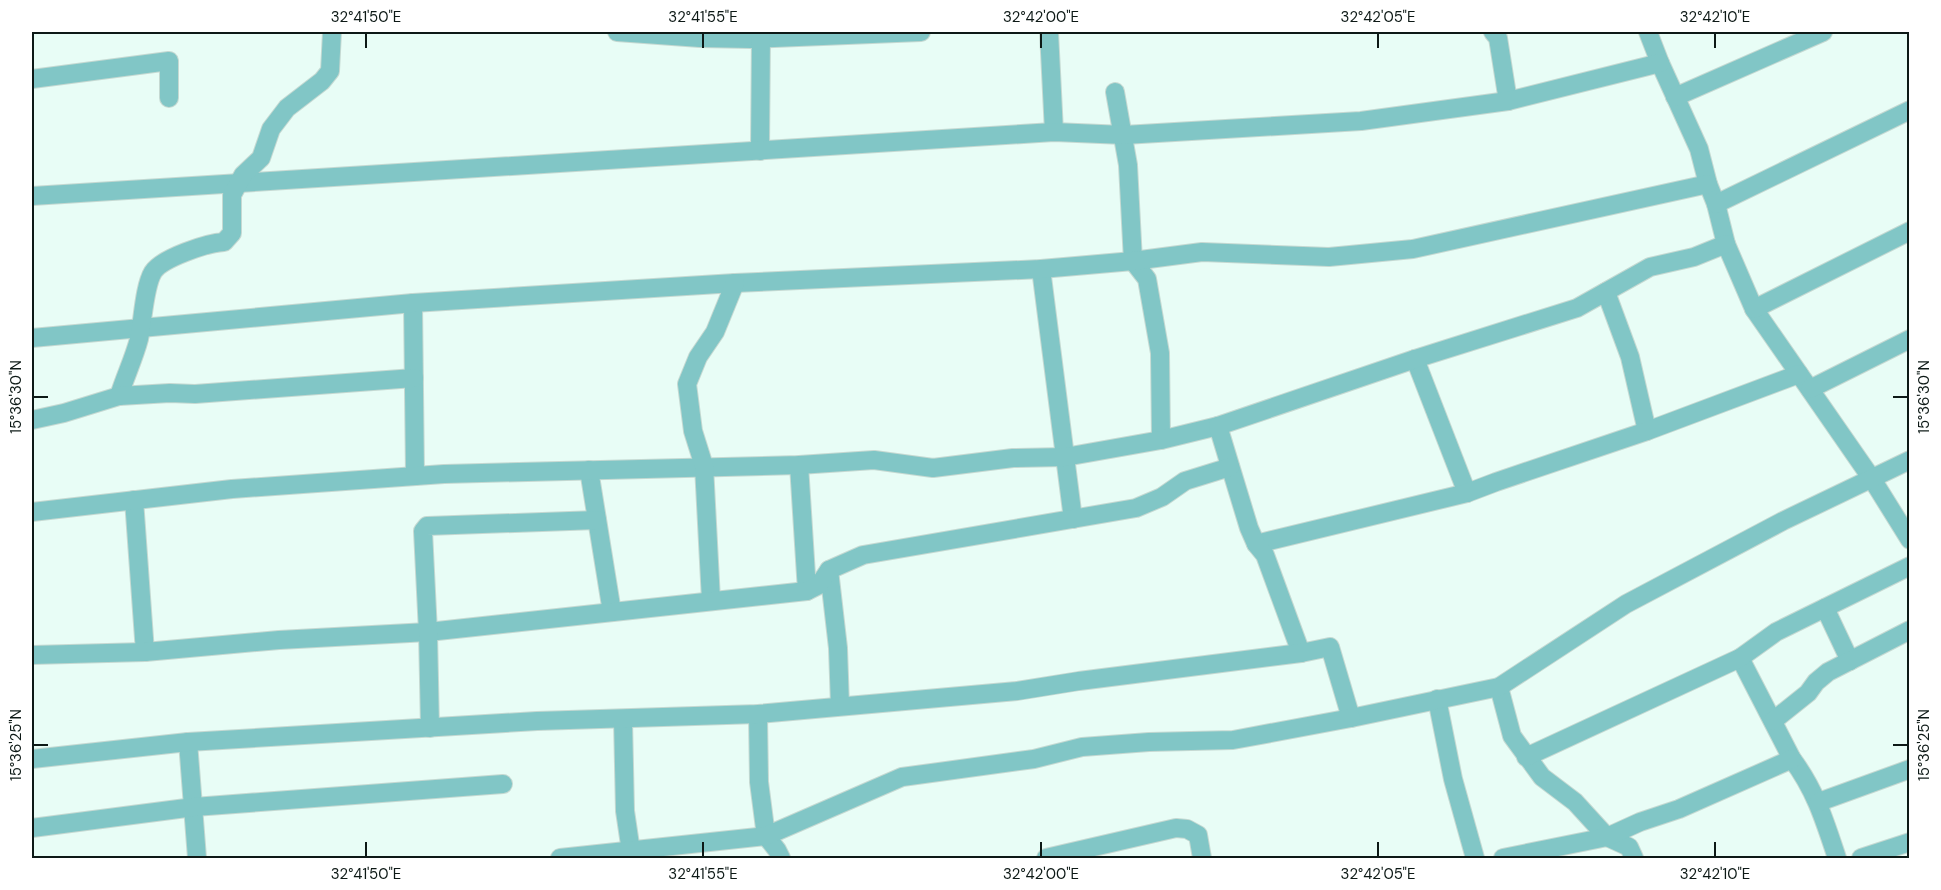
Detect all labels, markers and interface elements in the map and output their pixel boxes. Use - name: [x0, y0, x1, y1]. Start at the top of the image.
- text: 32°41'50"E: [331, 7, 401, 27]
- text: 32°41'55"E: [668, 7, 738, 27]
- text: 32°42'00"E: [1003, 7, 1079, 27]
- text: 32°42'05"E: [1341, 7, 1415, 27]
- text: 32°42'10"E: [1680, 7, 1750, 27]
- text: 15°36'30"N: [6, 360, 26, 434]
- text: 15°36'30"N: [1914, 360, 1934, 434]
- text: 15°36'25"N: [6, 709, 26, 781]
- text: 15°36'25"N: [1914, 709, 1934, 781]
- text: 32°41'50"E: [331, 864, 401, 884]
- text: 32°41'55"E: [668, 864, 738, 884]
- text: 32°42'00"E: [1003, 864, 1079, 884]
- text: 32°42'05"E: [1341, 864, 1415, 884]
- text: 32°42'10"E: [1680, 864, 1750, 884]

